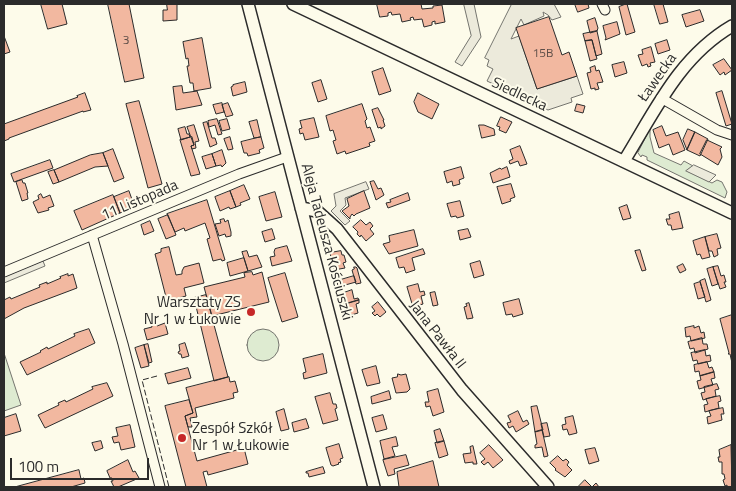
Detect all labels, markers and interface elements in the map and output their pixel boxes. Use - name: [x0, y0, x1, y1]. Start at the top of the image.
- house number: 3: [123, 34, 129, 48]
- house number: 15B: [533, 47, 553, 61]
- street label: Ławecka: [635, 50, 681, 106]
- street label: Siedlecka: [488, 74, 550, 116]
- street label: Aleja Tadeusza Kościuszki: [296, 162, 356, 322]
- street label: 11 Listopada: [99, 177, 181, 225]
- place label: Warsztaty ZS Nr 1 w Łukowie: [144, 294, 241, 329]
- street label: Jana Pawła II: [405, 297, 469, 373]
- marker: Warsztaty ZS Nr 1 w Łukowie: [245, 306, 257, 318]
- place label: Zespół Szkół Nr 1 w Łukowie: [192, 420, 289, 455]
- marker: Zespół Szkół Nr 1 w Łukowie: [176, 432, 188, 444]
- scale bar: [12, 448, 151, 480]
- text: 100 m: [18, 455, 59, 478]

